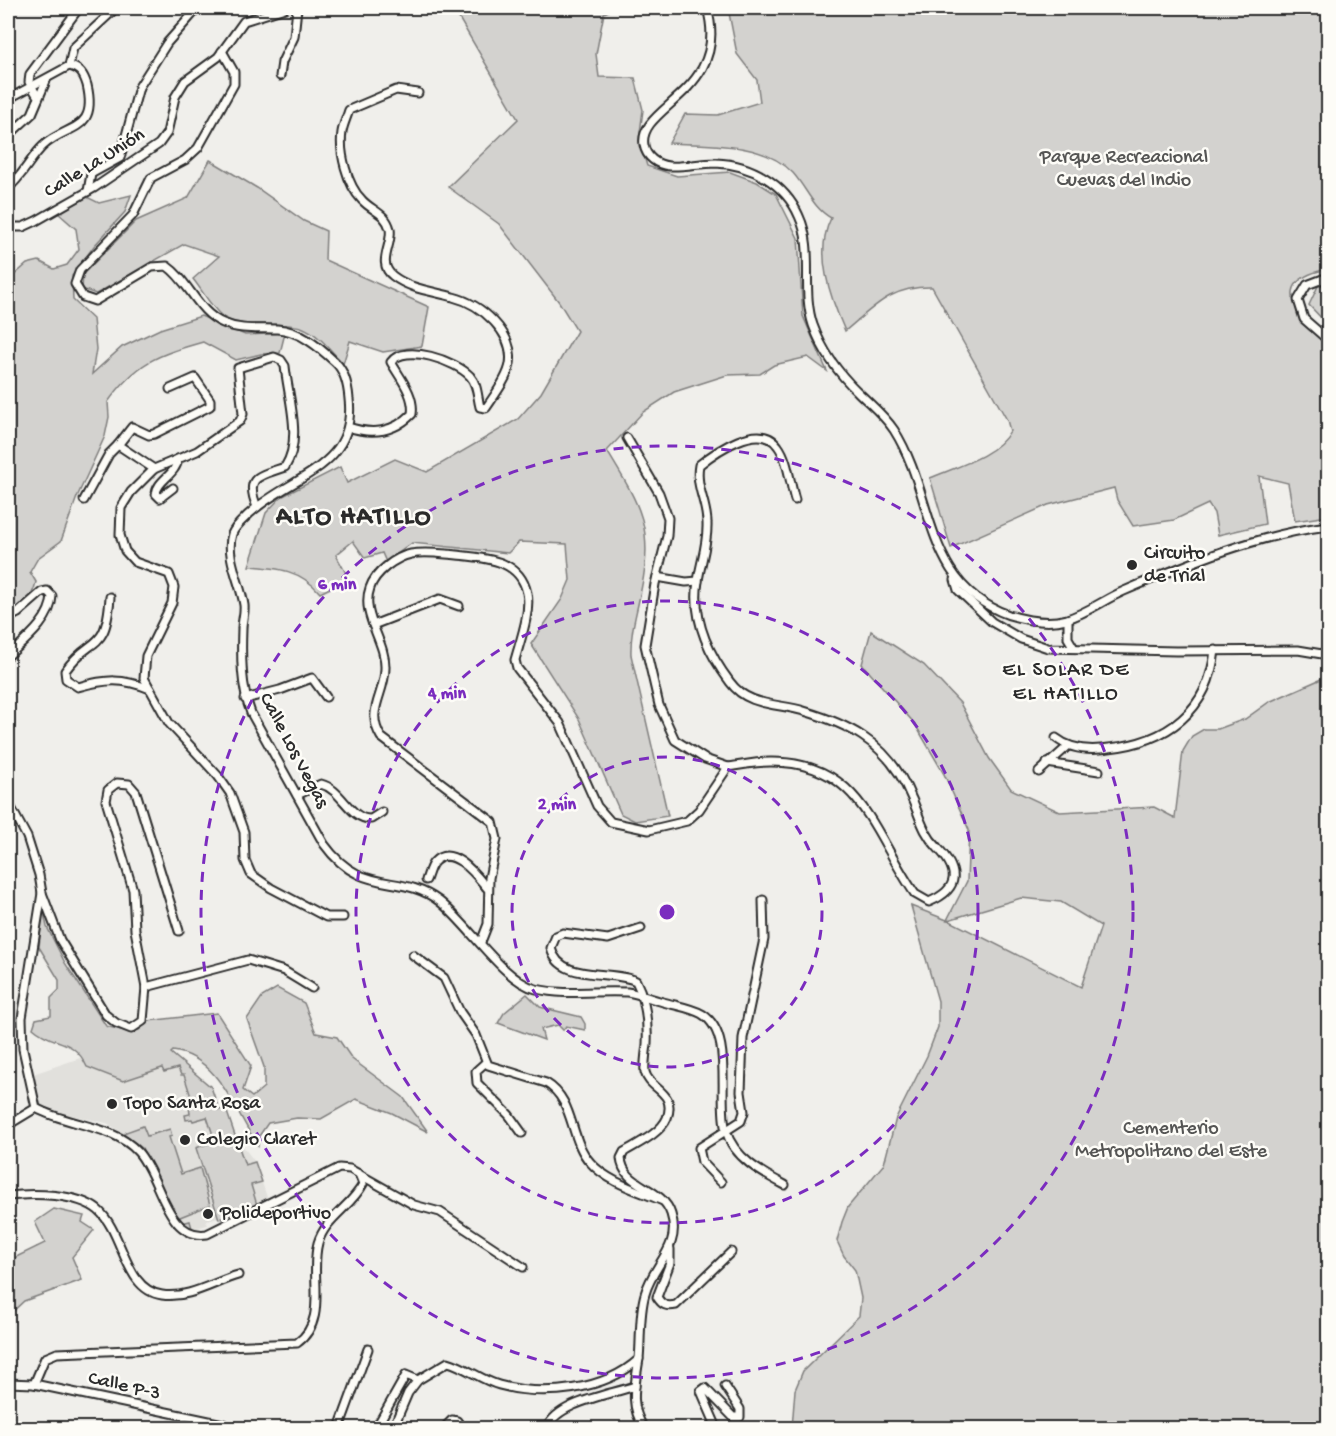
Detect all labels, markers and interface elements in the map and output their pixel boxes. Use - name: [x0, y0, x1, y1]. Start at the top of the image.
- street label: Calle La Unión: [40, 124, 150, 204]
- park label: Parque Recreacional Cuevas del Indio: [1039, 147, 1208, 193]
- district label: ALTO HATILLO: [275, 503, 432, 534]
- place label: Circuito de Trial: [1144, 543, 1205, 589]
- marker: Circuito de Trial: [1125, 558, 1139, 572]
- text: 6 min: [318, 575, 357, 596]
- district label: EL SOLAR DE EL HATILLO: [1002, 659, 1130, 708]
- text: 4 min: [427, 684, 466, 705]
- street label: Calle Los Vegas: [253, 690, 333, 813]
- text: 2 min: [538, 795, 577, 816]
- centre of rings: [657, 902, 677, 922]
- place label: Topo Santa Rosa: [123, 1093, 261, 1116]
- marker: Topo Santa Rosa: [105, 1097, 119, 1111]
- park label: Cementerio Metropolitano del Este: [1075, 1118, 1268, 1164]
- place label: Colegio Claret: [197, 1129, 318, 1152]
- marker: Colegio Claret: [178, 1133, 192, 1147]
- place label: Polideportivo: [219, 1203, 331, 1226]
- marker: Polideportivo: [201, 1207, 215, 1221]
- street label: Calle P-3: [86, 1368, 162, 1406]

